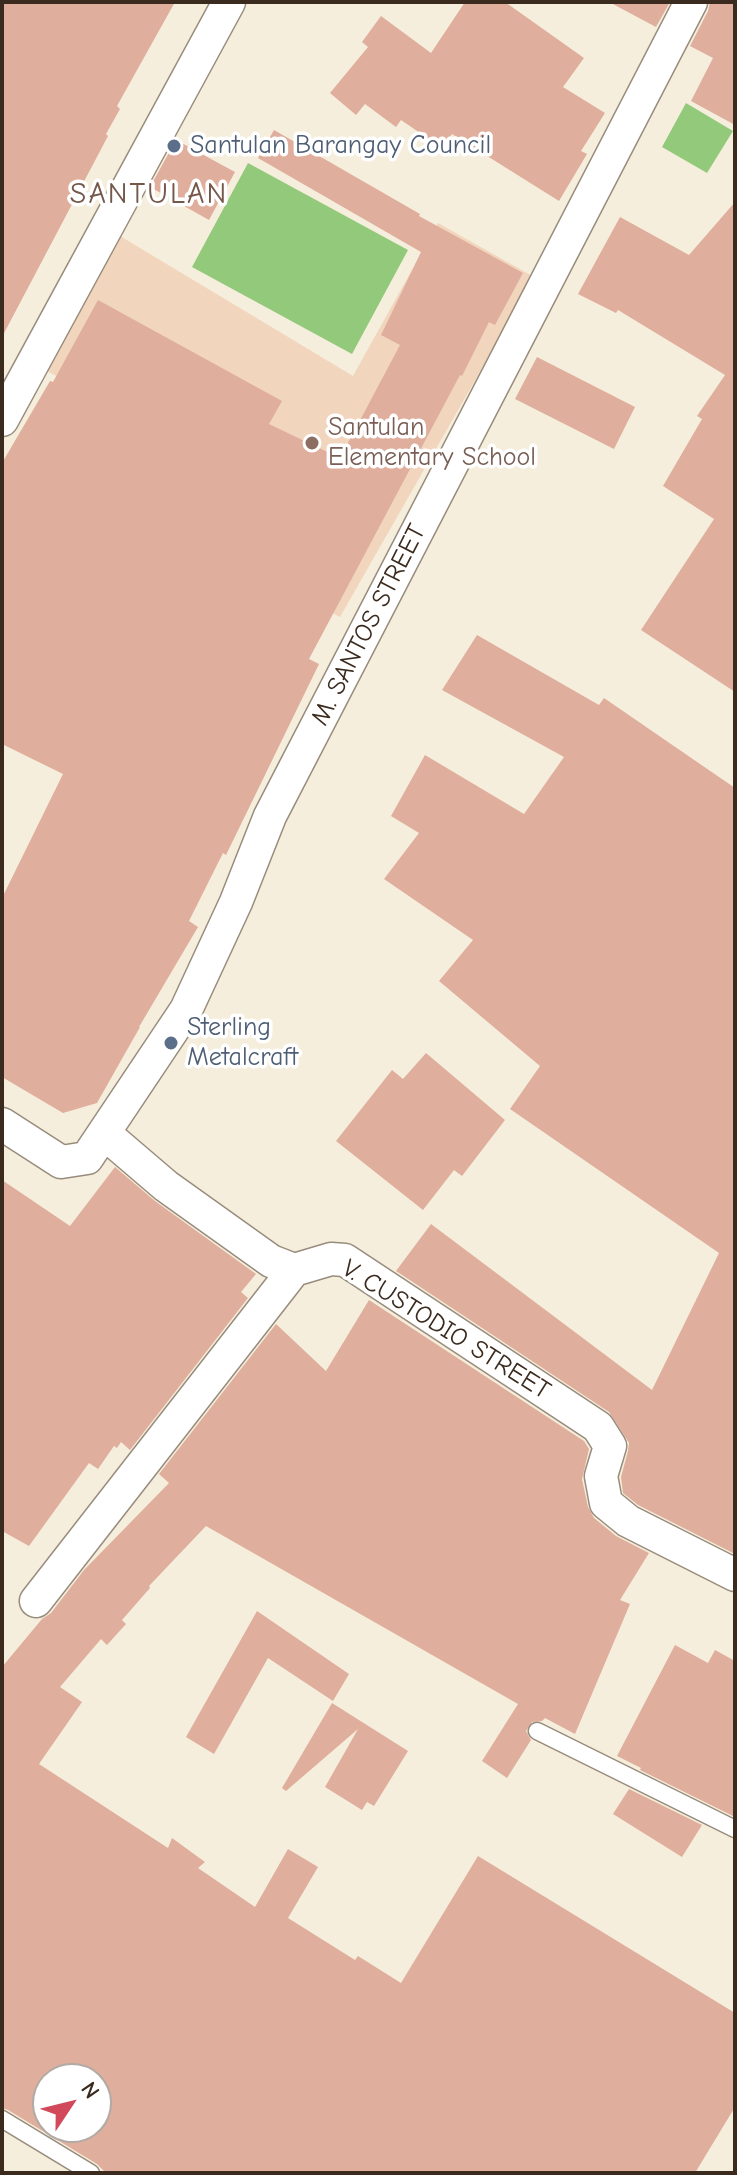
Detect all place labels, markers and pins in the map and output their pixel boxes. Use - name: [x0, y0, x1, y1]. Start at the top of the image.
- place label: Santulan Barangay Council: [190, 130, 491, 162]
- marker: Santulan Barangay Council: [165, 137, 183, 155]
- place label: Santulan Elementary School: [328, 412, 536, 474]
- marker: Santulan Elementary School: [303, 434, 321, 452]
- place label: Sterling Metalcraft: [187, 1012, 298, 1074]
- marker: Sterling Metalcraft: [162, 1034, 180, 1052]

